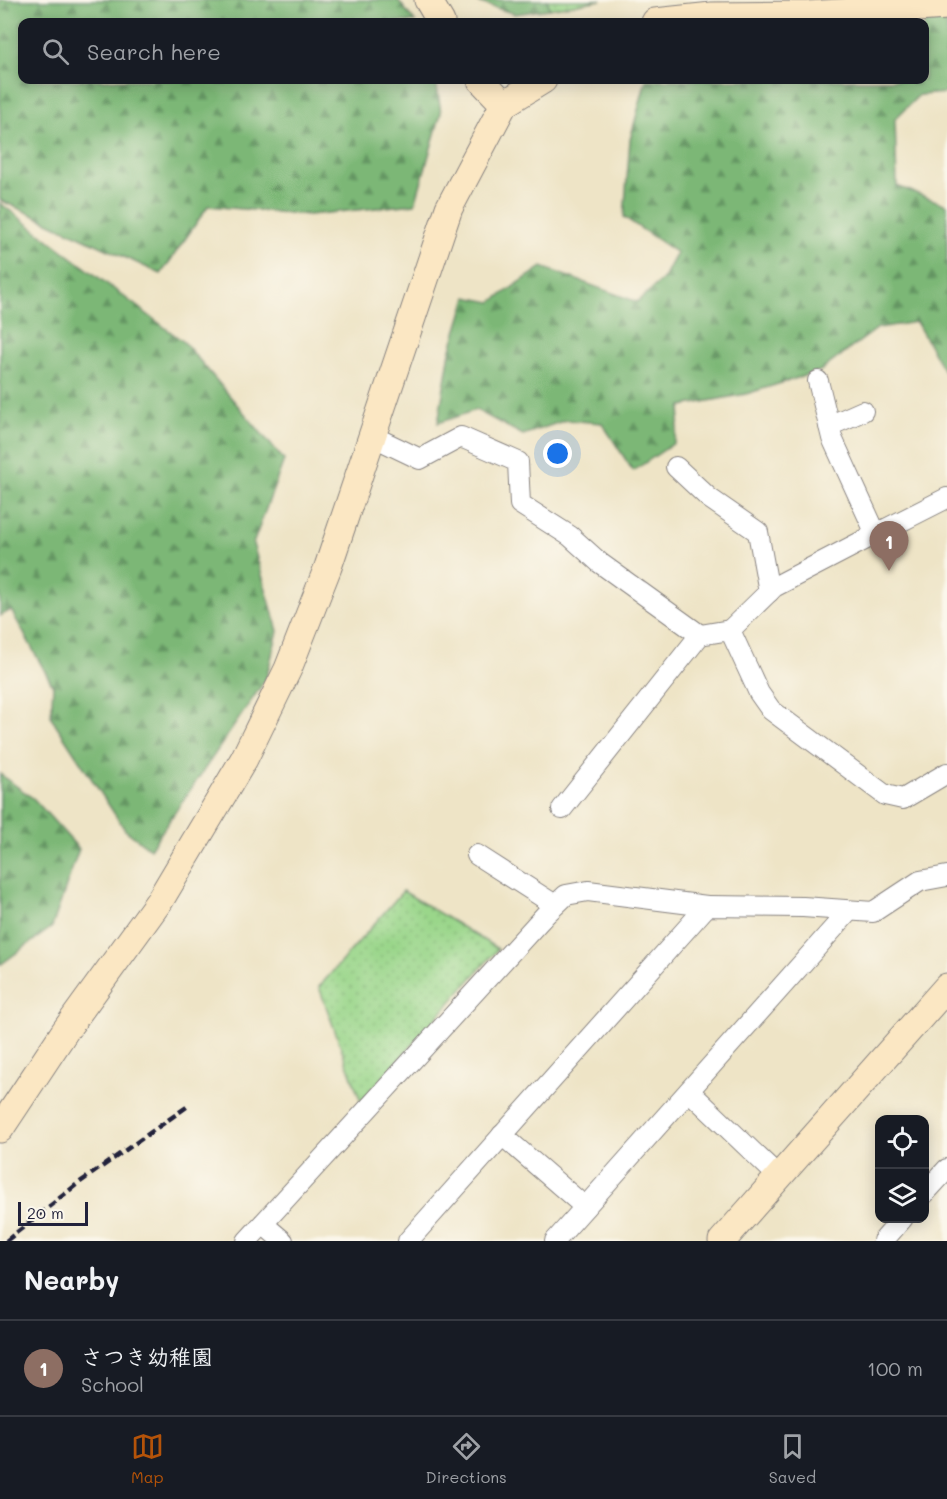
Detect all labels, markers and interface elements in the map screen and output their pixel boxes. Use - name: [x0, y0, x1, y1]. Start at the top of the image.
- search box: [18, 18, 929, 84]
- icon: search: [39, 35, 72, 68]
- text: Search here: [87, 37, 221, 66]
- your location: [543, 439, 572, 468]
- pin: 1: [870, 522, 908, 571]
- map controls: [875, 1115, 929, 1223]
- button: locate: [875, 1115, 929, 1169]
- button: layers: [875, 1169, 929, 1223]
- scale bar: [18, 1199, 88, 1226]
- text: 20 m: [27, 1202, 64, 1223]
- text: Nearby: [24, 1263, 119, 1297]
- text: さつき幼稚園: [81, 1342, 213, 1371]
- text: 1: [39, 1355, 48, 1381]
- text: 100 m: [867, 1355, 923, 1381]
- text: School: [81, 1371, 144, 1397]
- tab: Map: [131, 1430, 164, 1487]
- tab: Directions: [426, 1430, 507, 1487]
- tab: Saved: [769, 1430, 816, 1487]

